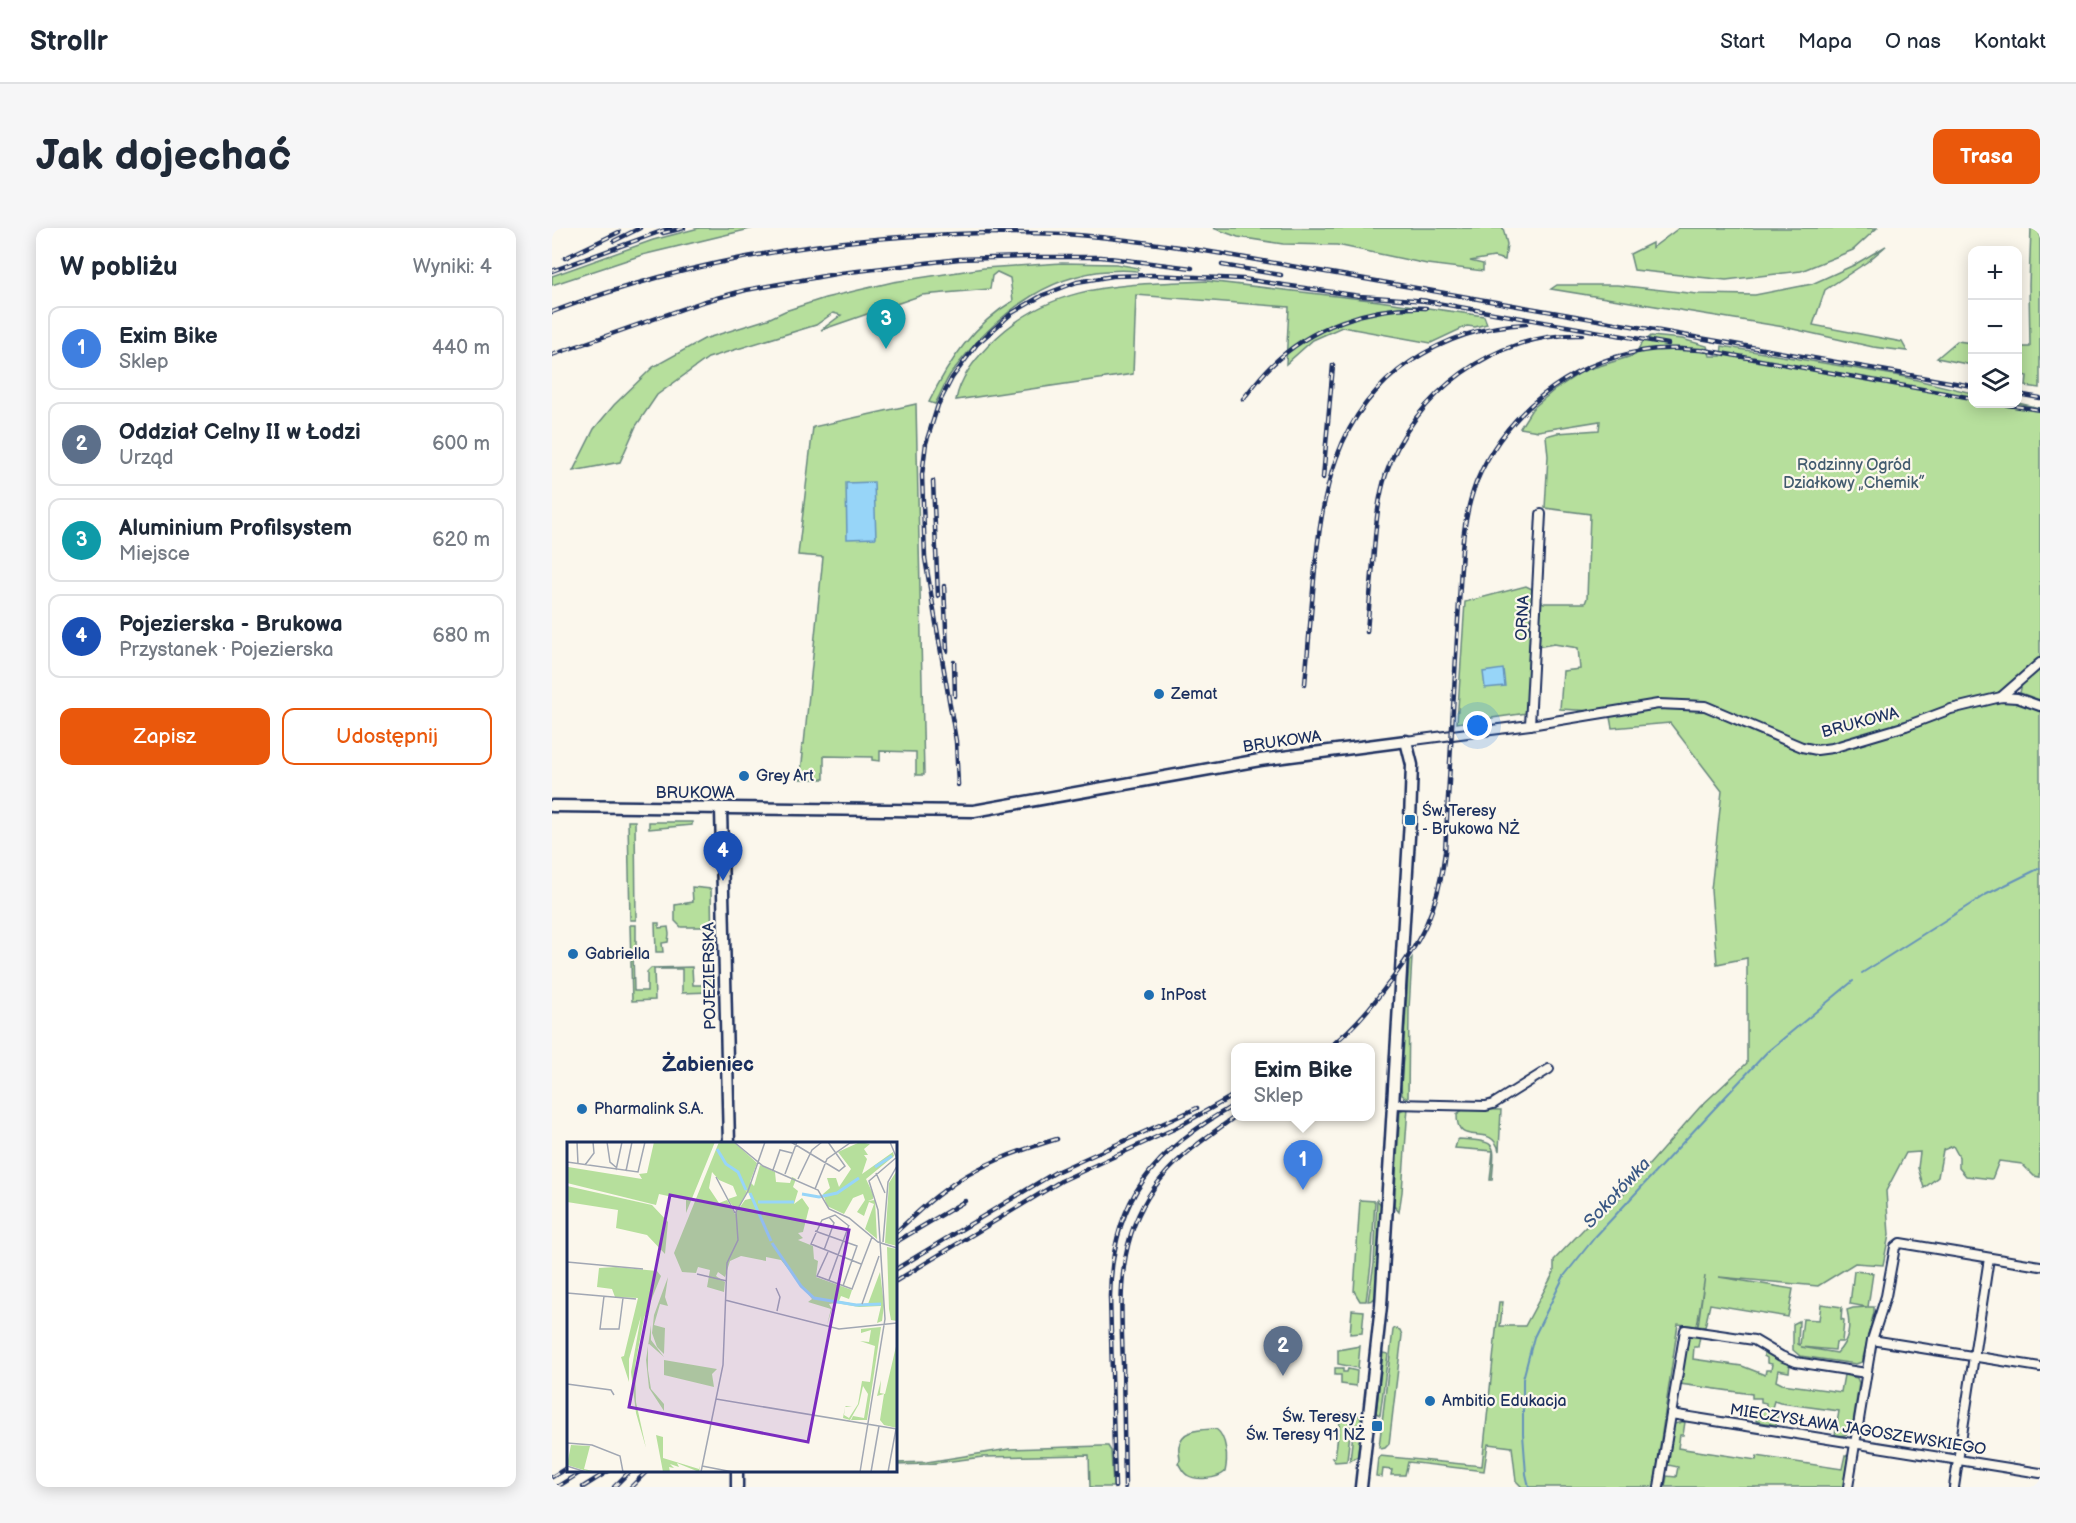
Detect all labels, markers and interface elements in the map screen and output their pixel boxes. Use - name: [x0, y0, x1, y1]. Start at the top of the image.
- text: Strollr: [30, 25, 108, 58]
- text: Start: [1720, 29, 1765, 54]
- text: Mapa: [1798, 29, 1852, 54]
- text: O nas: [1885, 29, 1941, 54]
- text: Kontakt: [1974, 29, 2046, 54]
- button: Trasa: [1933, 129, 2040, 184]
- text: Jak dojechać: [36, 131, 291, 182]
- map controls: [1968, 246, 2022, 408]
- button: +: [1968, 246, 2022, 300]
- text: W pobliżu: [60, 252, 178, 283]
- text: Wyniki: 4: [413, 255, 492, 279]
- pin: 3: [866, 300, 906, 349]
- button: −: [1968, 300, 2022, 354]
- text: Exim Bike: [119, 323, 218, 350]
- text: 1: [77, 336, 86, 360]
- text: 440 m: [432, 336, 490, 360]
- text: Sklep: [119, 350, 169, 374]
- button: layers: [1968, 354, 2022, 408]
- text: Oddział Celny II w Łodzi: [119, 419, 361, 446]
- text: 2: [76, 432, 87, 456]
- text: 600 m: [432, 432, 490, 456]
- text: Urząd: [119, 446, 173, 470]
- park label: Rodzinny Ogród Działkowy „Chemik”: [1783, 456, 1925, 493]
- text: Aluminium Profilsystem: [119, 515, 352, 542]
- text: 3: [76, 528, 87, 552]
- text: 620 m: [432, 528, 490, 552]
- text: Miejsce: [119, 542, 190, 566]
- street label: ORNA: [1512, 595, 1534, 641]
- text: Pojezierska - Brukowa: [119, 611, 343, 638]
- text: 4: [76, 624, 87, 648]
- text: 680 m: [432, 624, 490, 648]
- text: Przystanek · Pojezierska: [119, 638, 334, 662]
- place label: Zemat: [1170, 685, 1218, 704]
- marker: Zemat: [1152, 687, 1166, 701]
- street label: BRUKOWA: [1819, 704, 1901, 742]
- button: Zapisz: [60, 708, 270, 765]
- button: Udostępnij: [282, 708, 492, 765]
- your location: [1463, 711, 1492, 740]
- street label: BRUKOWA: [1242, 727, 1323, 757]
- place label: Grey Art: [756, 767, 814, 786]
- marker: Grey Art: [737, 769, 751, 783]
- street label: BRUKOWA: [655, 784, 735, 803]
- place label: Św. Teresy - Brukowa NŻ: [1422, 800, 1520, 839]
- marker: Św. Teresy - Brukowa NŻ: [1403, 813, 1417, 827]
- pin: 4: [704, 832, 742, 881]
- street label: POJEZIERSKA: [700, 922, 720, 1030]
- place label: Gabriella: [585, 945, 650, 964]
- marker: Gabriella: [566, 947, 580, 961]
- place label: InPost: [1161, 986, 1206, 1005]
- marker: InPost: [1142, 988, 1156, 1002]
- popup: [1231, 1043, 1375, 1121]
- district label: Żabieniec: [662, 1051, 754, 1077]
- text: Exim Bike: [1254, 1057, 1352, 1084]
- text: Sklep: [1254, 1084, 1303, 1108]
- place label: Pharmalink S.A.: [594, 1100, 704, 1119]
- marker: Pharmalink S.A.: [575, 1102, 589, 1116]
- pin: 1: [1284, 1140, 1323, 1190]
- inset map: [567, 1142, 897, 1472]
- water label: Sokołówka: [1579, 1153, 1655, 1233]
- pin: 2: [1264, 1326, 1302, 1376]
- place label: Ambitio Edukacja: [1442, 1392, 1567, 1411]
- marker: Ambitio Edukacja: [1423, 1394, 1437, 1408]
- street label: MIECZYSŁAWA JAGOSZEWSKIEGO: [1729, 1400, 1987, 1460]
- place label: Św. Teresy - Św. Teresy 91 NŻ: [1246, 1406, 1365, 1445]
- marker: Św. Teresy - Św. Teresy 91 NŻ: [1370, 1419, 1384, 1433]

